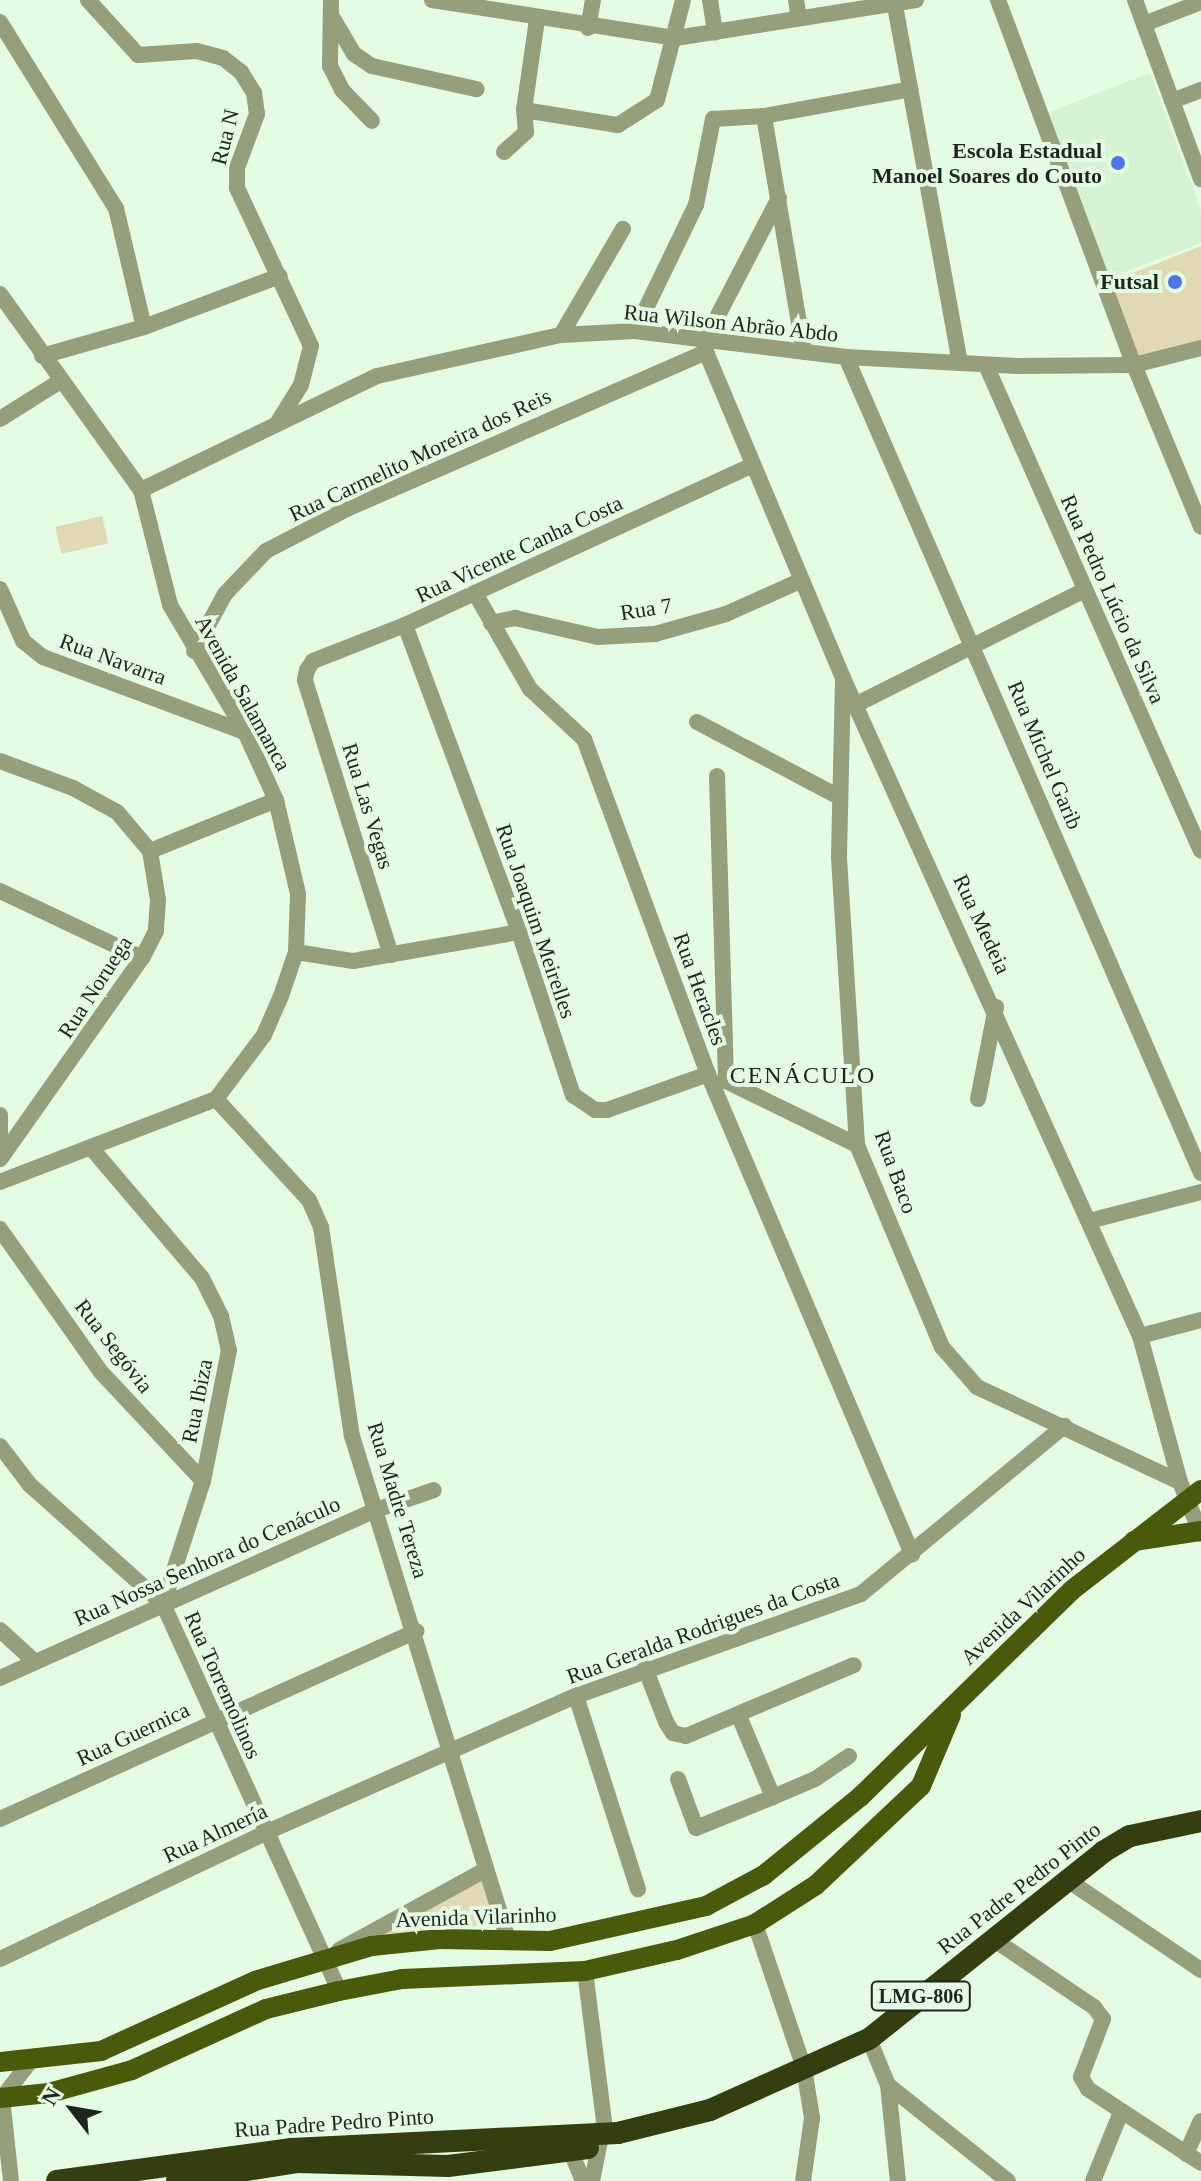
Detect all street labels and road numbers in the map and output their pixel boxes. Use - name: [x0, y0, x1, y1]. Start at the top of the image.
- street label: Rua N: [205, 106, 245, 168]
- street label: Rua Wilson Abrão Abdo: [621, 298, 841, 348]
- street label: Rua Carmelito Moreira dos Reis: [285, 383, 555, 527]
- street label: Rua Vicente Canha Costa: [411, 489, 627, 609]
- street label: Rua Pedro Lúcio da Silva: [1055, 490, 1171, 708]
- street label: Rua 7: [618, 592, 674, 626]
- street label: Avenida Salamanca: [189, 611, 297, 775]
- street label: Rua Navarra: [56, 627, 170, 691]
- street label: Rua Michel Garib: [1002, 677, 1088, 833]
- street label: Rua Las Vegas: [336, 740, 400, 872]
- street label: Rua Joaquim Meirelles: [490, 820, 582, 1022]
- street label: Rua Medeia: [947, 870, 1017, 978]
- street label: Rua Heracles: [667, 929, 733, 1049]
- street label: Rua Noruega: [52, 931, 138, 1043]
- street label: Rua Baco: [869, 1127, 923, 1217]
- street label: Rua Segóvia: [69, 1294, 159, 1398]
- street label: Rua Ibiza: [176, 1357, 218, 1445]
- street label: Rua Madre Tereza: [362, 1419, 434, 1581]
- street label: Rua Nossa Senhora do Cenáculo: [70, 1490, 344, 1632]
- street label: Avenida Vilarinho: [955, 1541, 1091, 1671]
- street label: Rua Geralda Rodrigues da Costa: [563, 1566, 843, 1690]
- street label: Rua Torremolinos: [179, 1607, 267, 1763]
- street label: Rua Guernica: [72, 1696, 194, 1772]
- street label: Rua Almería: [158, 1797, 272, 1869]
- street label: Rua Padre Pedro Pinto: [932, 1816, 1106, 1960]
- street label: Avenida Vilarinho: [395, 1901, 557, 1933]
- road number: LMG-806: [869, 1980, 973, 2012]
- street label: Rua Padre Pedro Pinto: [233, 2103, 435, 2143]

